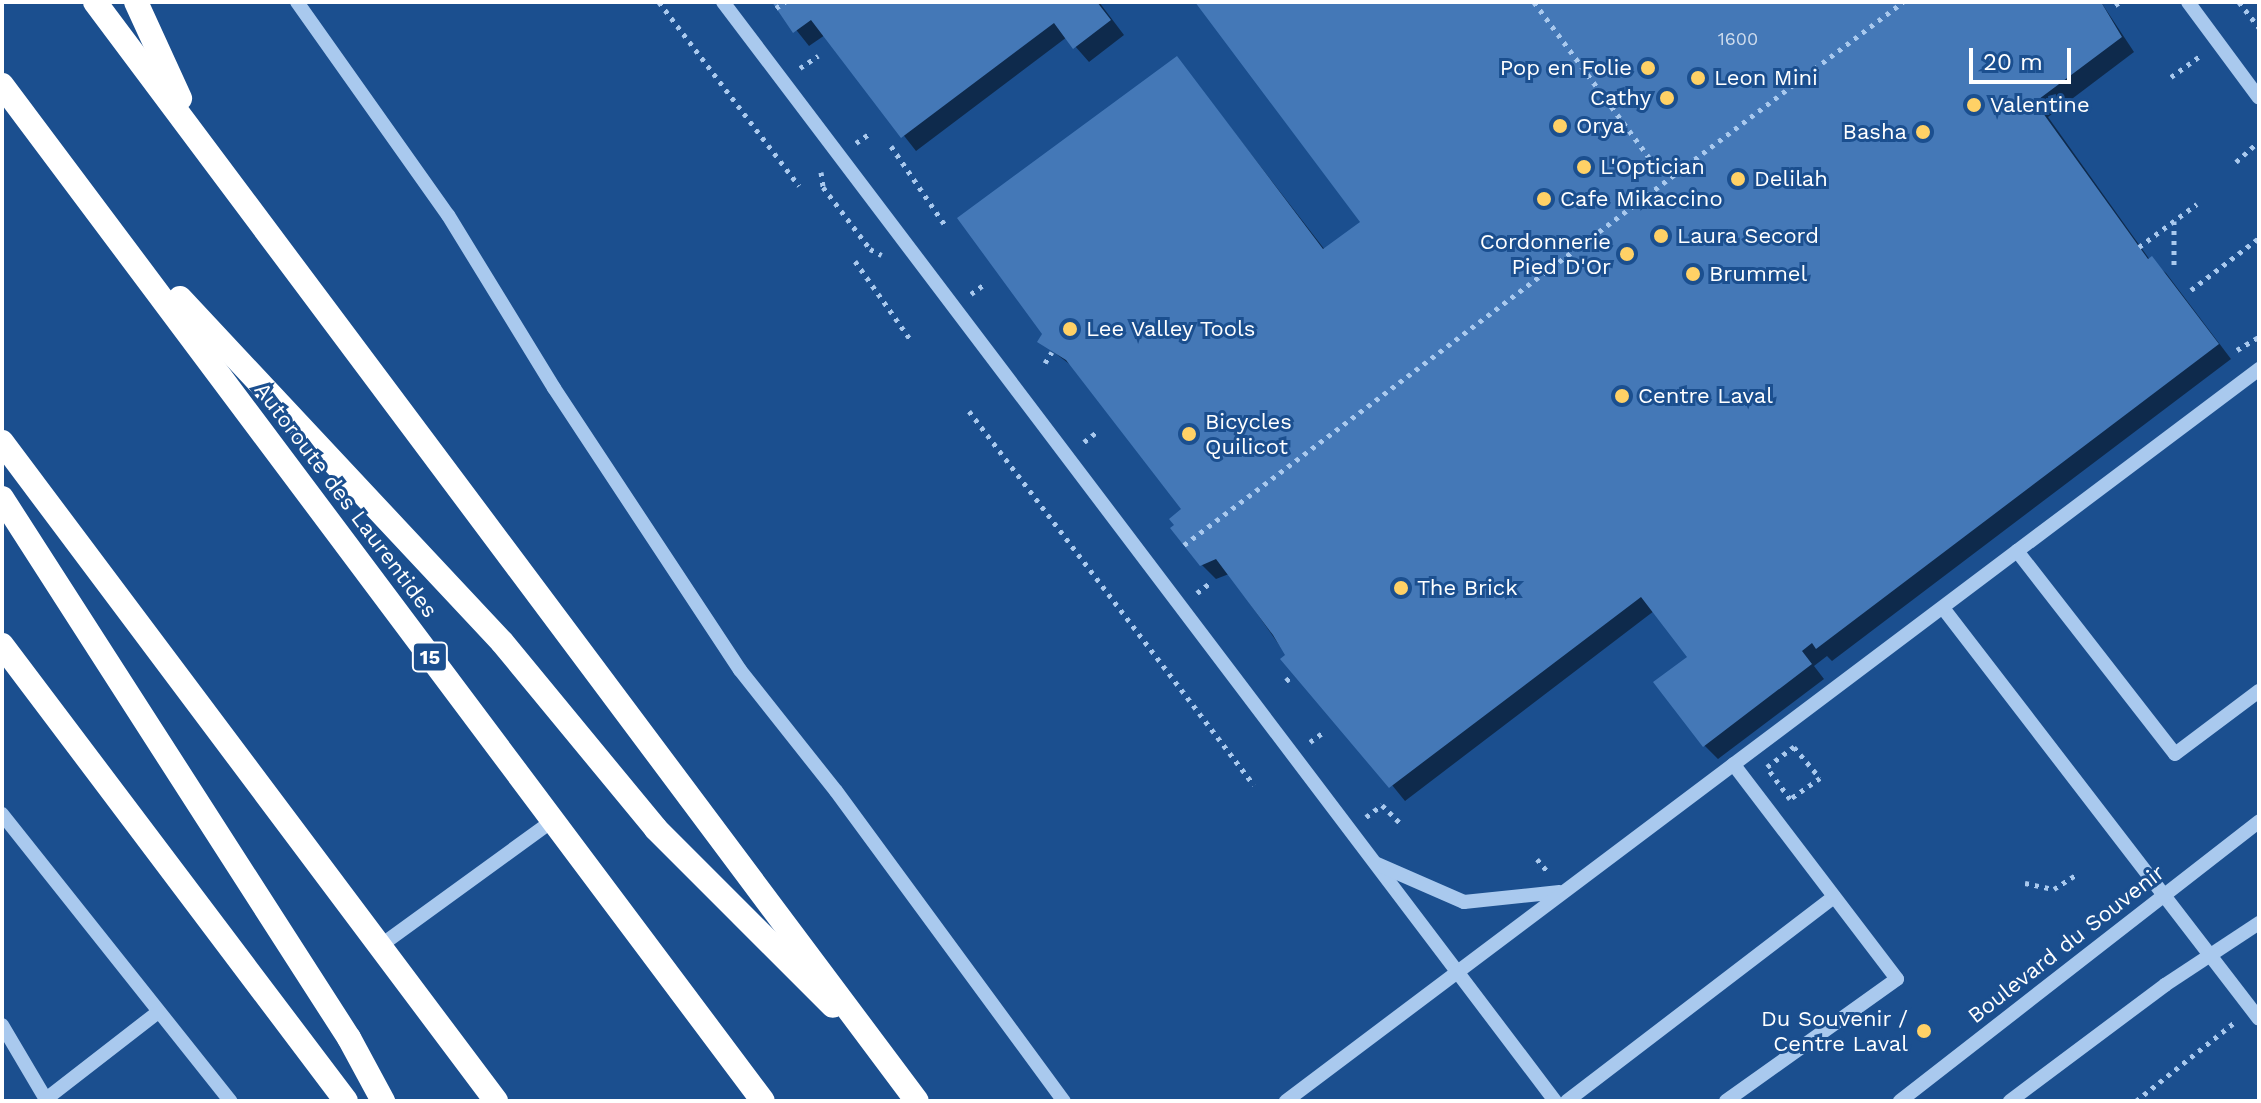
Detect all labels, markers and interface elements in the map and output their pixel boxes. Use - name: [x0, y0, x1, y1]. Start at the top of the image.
- house number: 1600: [1718, 28, 1758, 50]
- scale bar: [1973, 32, 2075, 82]
- text: 20 m: [1983, 48, 2043, 76]
- place label: Pop en Folie: [1500, 55, 1632, 81]
- marker: Pop en Folie: [1639, 59, 1657, 77]
- place label: Leon Mini: [1714, 65, 1818, 91]
- marker: Leon Mini: [1689, 69, 1707, 87]
- place label: Cathy: [1590, 85, 1651, 111]
- marker: Cathy: [1658, 89, 1676, 107]
- place label: Valentine: [1990, 92, 2090, 118]
- marker: Valentine: [1965, 96, 1983, 114]
- place label: Orya: [1576, 113, 1625, 139]
- marker: Orya: [1551, 117, 1569, 135]
- place label: Basha: [1843, 119, 1907, 145]
- marker: Basha: [1914, 123, 1932, 141]
- place label: L'Optician: [1600, 154, 1705, 180]
- marker: L'Optician: [1575, 158, 1593, 176]
- place label: Delilah: [1754, 166, 1828, 192]
- marker: Delilah: [1729, 170, 1747, 188]
- place label: Cafe Mikaccino: [1560, 186, 1723, 212]
- marker: Cafe Mikaccino: [1535, 190, 1553, 208]
- place label: Laura Secord: [1677, 223, 1820, 249]
- marker: Laura Secord: [1652, 227, 1670, 245]
- place label: Cordonnerie Pied D'Or: [1480, 228, 1611, 280]
- marker: Cordonnerie Pied D'Or: [1618, 245, 1636, 263]
- place label: Brummel: [1709, 261, 1807, 287]
- marker: Brummel: [1684, 265, 1702, 283]
- place label: Lee Valley Tools: [1086, 316, 1257, 342]
- marker: Lee Valley Tools: [1061, 320, 1079, 338]
- street label: Autoroute des Laurentides: [249, 377, 443, 623]
- place label: Centre Laval: [1638, 383, 1773, 409]
- marker: Centre Laval: [1613, 387, 1631, 405]
- place label: Bicycles Quilicot: [1205, 408, 1292, 460]
- marker: Bicycles Quilicot: [1180, 425, 1198, 443]
- place label: The Brick: [1417, 575, 1518, 601]
- marker: The Brick: [1392, 579, 1410, 597]
- road number: 15: [410, 641, 450, 673]
- street label: Boulevard du Souvenir: [1962, 859, 2170, 1029]
- place label: Du Souvenir / Centre Laval: [1760, 1005, 1908, 1056]
- marker: Du Souvenir / Centre Laval: [1915, 1022, 1933, 1040]

